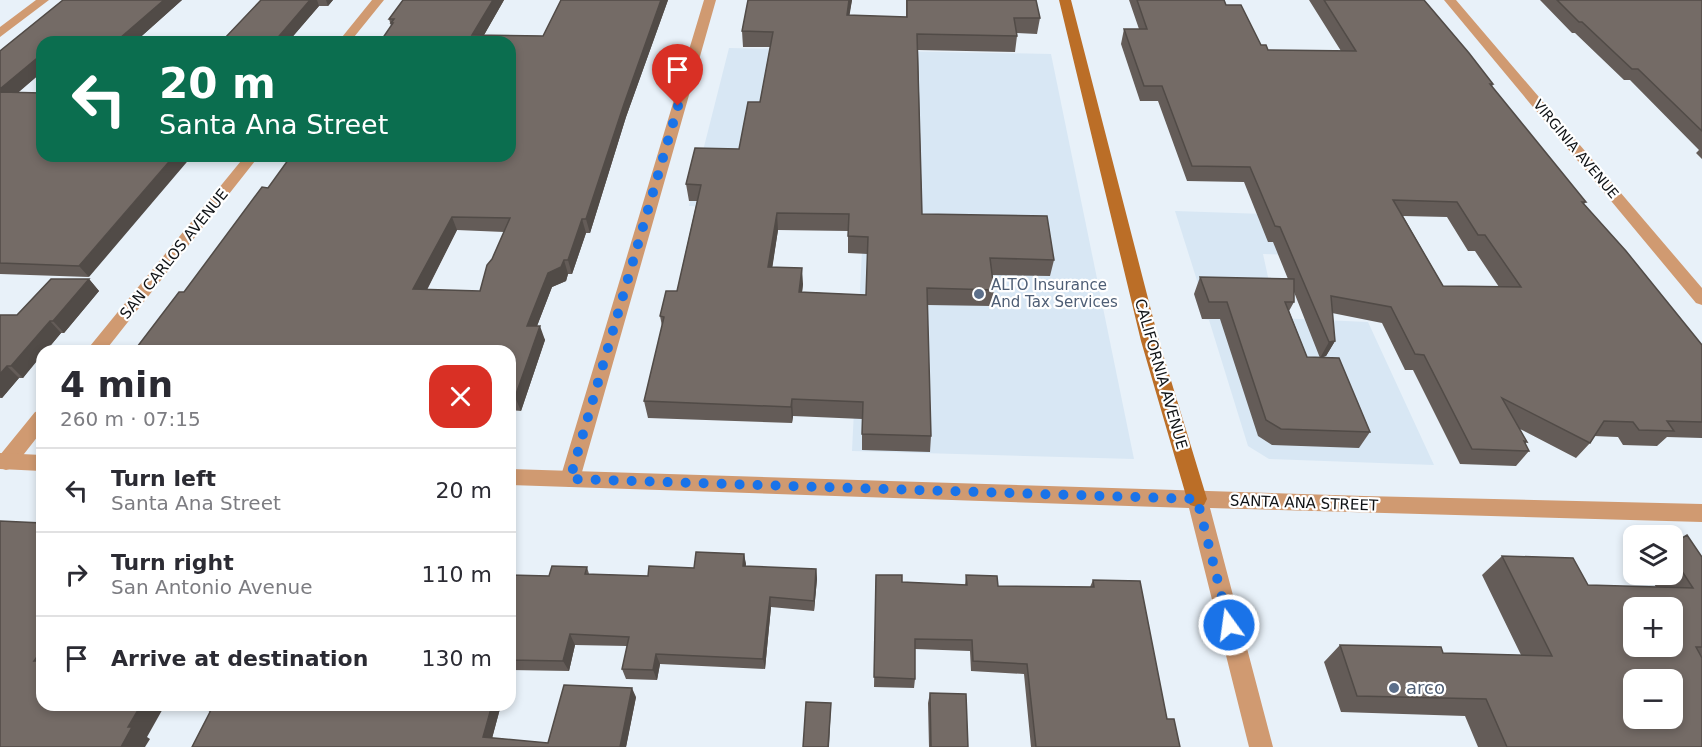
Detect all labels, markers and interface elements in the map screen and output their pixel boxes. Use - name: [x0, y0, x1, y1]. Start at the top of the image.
- pin: [652, 44, 703, 106]
- icon: arrive: [661, 53, 694, 86]
- text: 20 m: [159, 59, 276, 108]
- icon: left: [60, 60, 138, 138]
- street label: VIRGINIA AVENUE: [1530, 96, 1622, 202]
- text: Santa Ana Street: [159, 109, 388, 140]
- street label: SAN CARLOS AVENUE: [116, 185, 232, 323]
- place label: ALTO Insurance And Tax Services: [991, 276, 1118, 311]
- marker: ALTO Insurance And Tax Services: [972, 287, 986, 301]
- street label: CALIFORNIA AVENUE: [1131, 297, 1191, 451]
- text: 4 min: [60, 364, 173, 405]
- button: close: [429, 365, 492, 428]
- text: 260 m · 07:15: [60, 407, 201, 431]
- text: Turn left: [111, 466, 216, 491]
- icon: left: [60, 474, 93, 507]
- text: 20 m: [436, 478, 492, 503]
- text: Santa Ana Street: [111, 491, 281, 515]
- street label: SANTA ANA STREET: [1230, 491, 1379, 515]
- map controls: [1623, 525, 1683, 729]
- button: layers: [1623, 525, 1683, 585]
- text: Turn right: [111, 550, 234, 575]
- icon: right: [60, 558, 93, 591]
- text: 110 m: [422, 562, 492, 587]
- text: San Antonio Avenue: [111, 575, 313, 599]
- position arrow: [1197, 593, 1261, 657]
- button: +: [1623, 597, 1683, 657]
- icon: arrive: [60, 642, 93, 675]
- text: Arrive at destination: [111, 646, 368, 671]
- text: 130 m: [422, 646, 492, 671]
- button: −: [1623, 669, 1683, 729]
- place label: arco: [1406, 677, 1445, 698]
- marker: arco: [1387, 681, 1401, 695]

